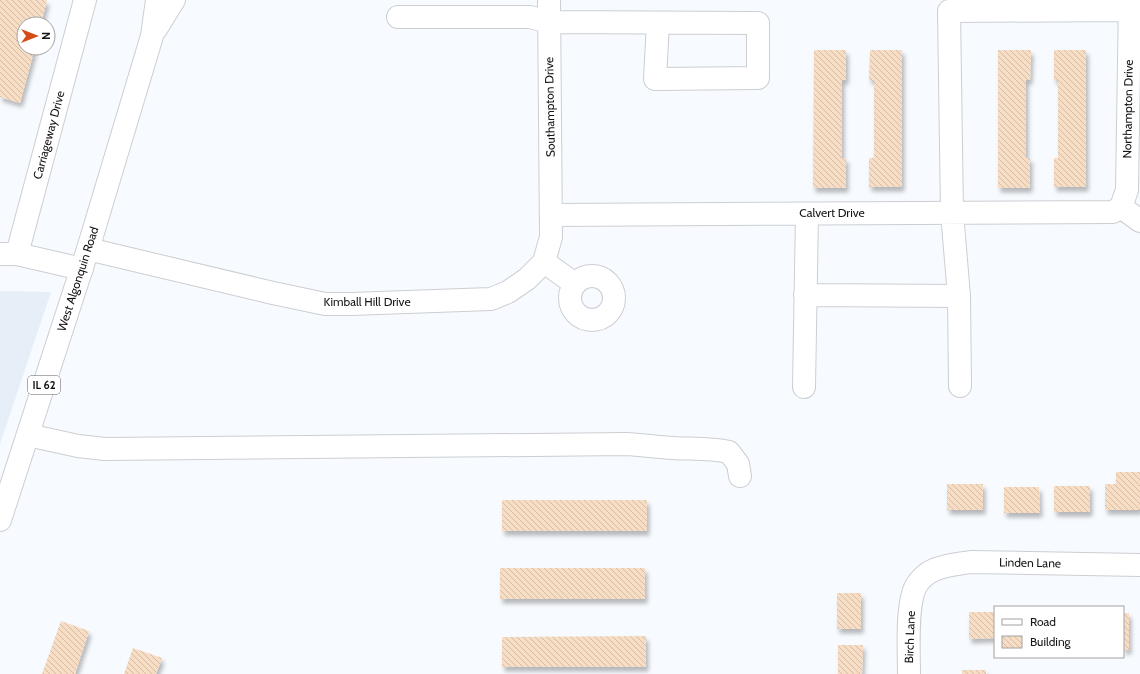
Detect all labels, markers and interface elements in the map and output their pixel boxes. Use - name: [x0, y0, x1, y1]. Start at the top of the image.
- north arrow: [16, 16, 56, 56]
- text: N: [39, 32, 53, 40]
- street label: Southampton Drive: [541, 57, 558, 157]
- street label: Northampton Drive: [1119, 59, 1136, 159]
- street label: Carriageway Drive: [29, 89, 68, 181]
- street label: Calvert Drive: [799, 205, 865, 220]
- street label: West Algonquin Road: [54, 225, 102, 333]
- street label: Kimball Hill Drive: [323, 294, 411, 309]
- road number: IL 62: [28, 376, 60, 394]
- street label: Linden Lane: [999, 554, 1061, 571]
- legend: [994, 606, 1124, 658]
- street label: Birch Lane: [901, 610, 918, 664]
- text: Road: [1030, 614, 1056, 629]
- text: Building: [1030, 634, 1072, 649]

